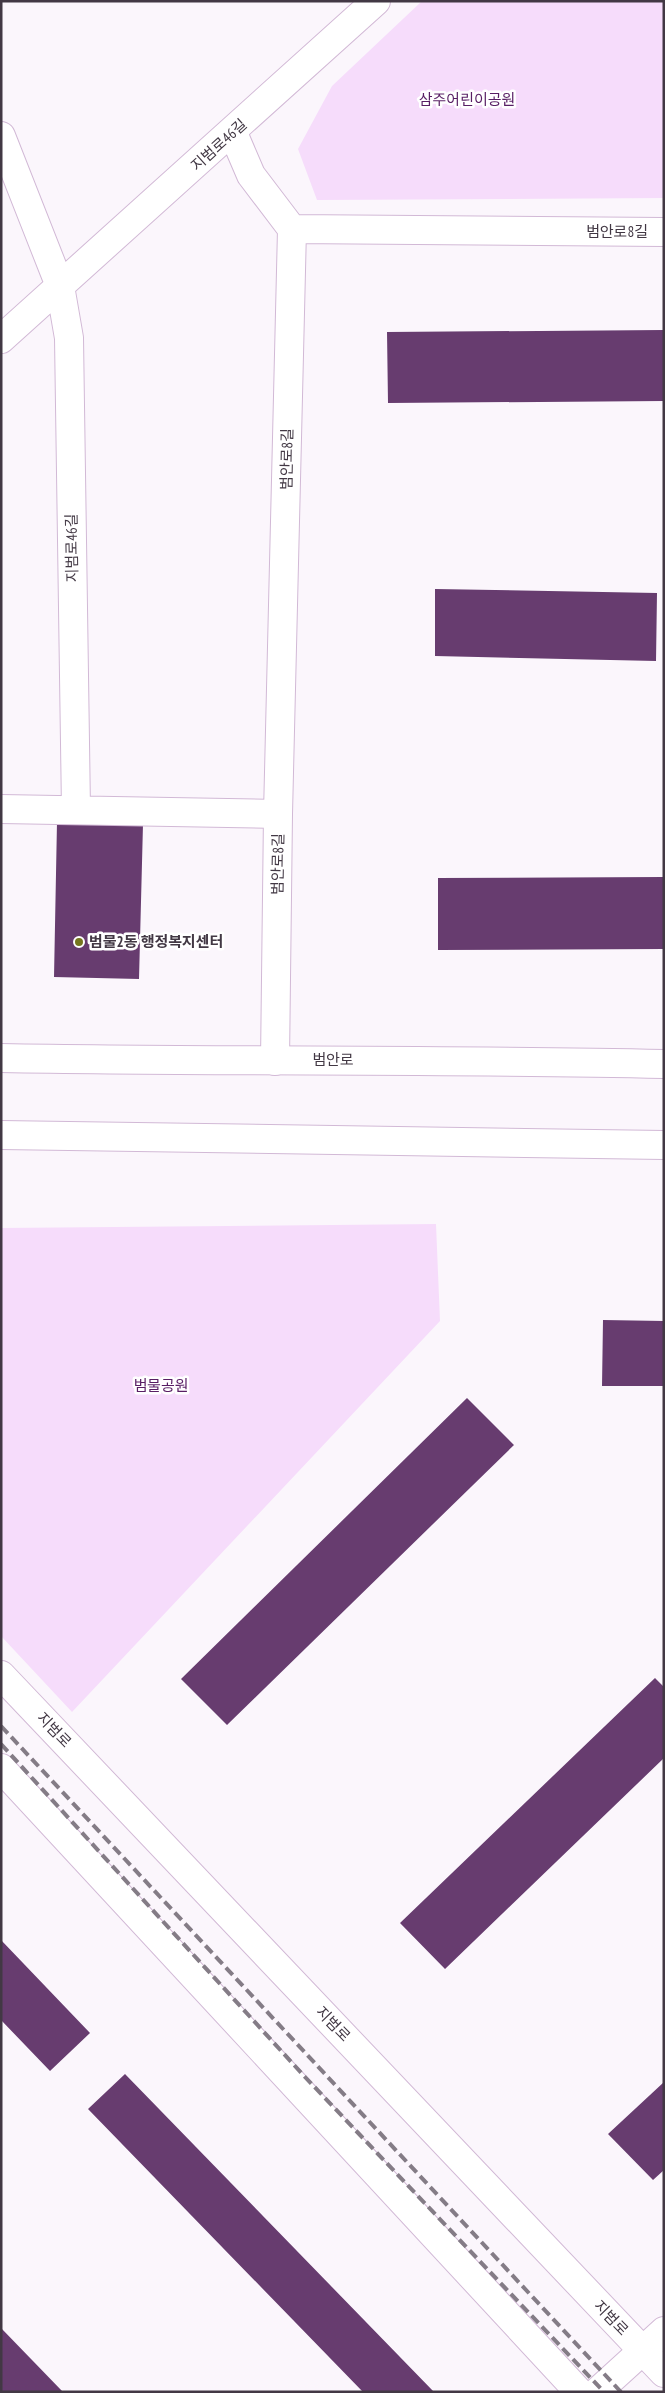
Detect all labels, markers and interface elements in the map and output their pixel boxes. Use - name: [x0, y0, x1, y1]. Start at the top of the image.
- park label: 삼주어린이공원: [419, 90, 515, 109]
- street label: 지범로46길: [187, 115, 251, 175]
- street label: 범안로8길: [586, 222, 648, 241]
- street label: 범안로8길: [276, 428, 297, 490]
- street label: 지범로46길: [61, 513, 82, 583]
- street label: 범안로8길: [267, 833, 288, 895]
- place label: 범물2동 행정복지센터: [89, 932, 223, 951]
- marker: 범물2동 행정복지센터: [73, 936, 85, 948]
- street label: 범안로: [312, 1050, 354, 1069]
- park label: 범물공원: [133, 1376, 189, 1395]
- street label: 지범로: [33, 1708, 76, 1751]
- street label: 지범로: [312, 2002, 355, 2045]
- street label: 지범로: [590, 2296, 633, 2339]

